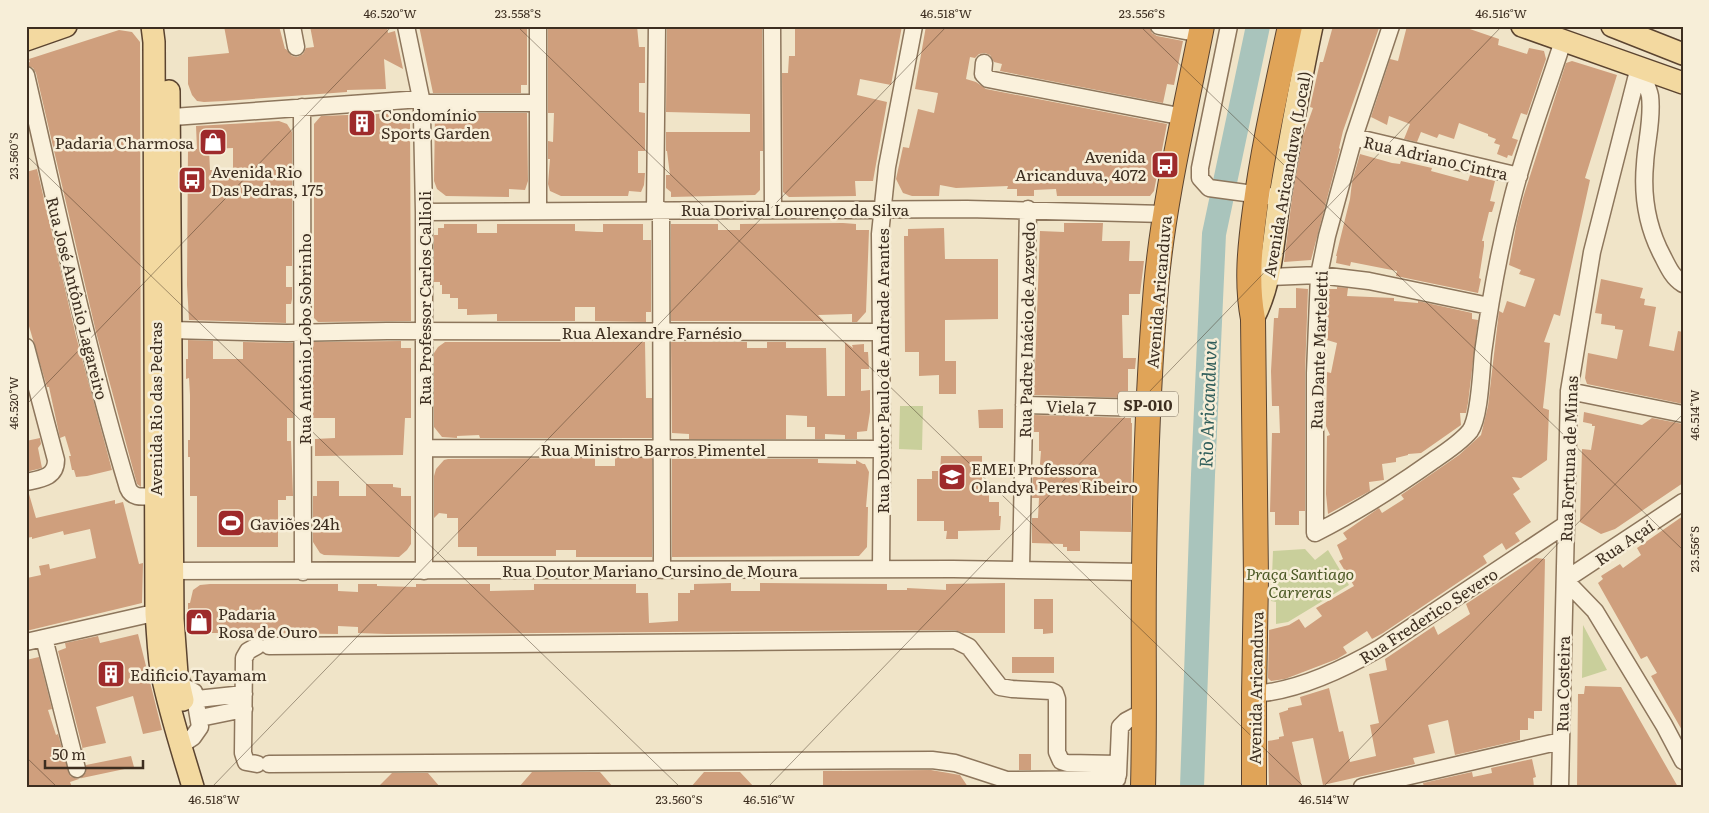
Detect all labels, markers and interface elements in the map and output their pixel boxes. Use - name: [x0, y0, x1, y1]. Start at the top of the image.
- text: 46.520°W: [363, 4, 417, 22]
- text: 23.558°S: [495, 4, 541, 22]
- text: 46.518°W: [920, 4, 972, 22]
- text: 23.556°S: [1119, 4, 1165, 22]
- text: 46.516°W: [1475, 4, 1527, 22]
- street label: Avenida Aricanduva (Local): [1256, 69, 1316, 279]
- place label: Condomínio Sports Garden: [381, 102, 490, 144]
- building icon: Condomínio Sports Garden: [347, 108, 377, 138]
- shop icon: Padaria Charmosa: [198, 127, 228, 157]
- street label: Rua Adriano Cintra: [1361, 129, 1511, 185]
- place label: Padaria Charmosa: [55, 130, 194, 154]
- text: 23.560°S: [4, 132, 22, 180]
- place label: Avenida Aricanduva, 4072: [1015, 144, 1146, 186]
- bus stop icon: Avenida Aricanduva, 4072: [1150, 150, 1180, 180]
- place label: Avenida Rio Das Pedras, 175: [211, 159, 323, 201]
- bus stop icon: Avenida Rio Das Pedras, 175: [177, 165, 207, 195]
- street label: Rua Professor Carlos Callioli: [412, 191, 436, 405]
- street label: Rua José Antônio Lagareiro: [41, 194, 115, 402]
- street label: Rua Dorival Lourenço da Silva: [681, 197, 910, 221]
- street label: Avenida Aricanduva: [1139, 214, 1177, 369]
- street label: Rua Padre Inácio de Azevedo: [1012, 222, 1040, 438]
- street label: Rua Doutor Paulo de Andrade Arantes: [870, 228, 894, 514]
- street label: Rua Antônio Lobo Sobrinho: [292, 233, 316, 445]
- street label: Rua Dante Marteletti: [1303, 270, 1333, 430]
- street label: Rua Alexandre Farnésio: [562, 320, 742, 344]
- street label: Avenida Rio das Pedras: [143, 322, 167, 496]
- water label: Rio Aricanduva: [1191, 339, 1223, 468]
- street label: Rua Fortuna de Minas: [1553, 375, 1583, 543]
- text: 46.520°W: [4, 376, 22, 430]
- text: 46.514°W: [1685, 390, 1703, 440]
- road number: SP-010: [1118, 392, 1178, 416]
- street label: Viela 7: [1045, 393, 1097, 419]
- street label: Rua Ministro Barros Pimentel: [540, 437, 766, 461]
- place label: EMEI Professora Olandya Peres Ribeiro: [971, 456, 1138, 498]
- school or university icon: EMEI Professora Olandya Peres Ribeiro: [937, 462, 967, 492]
- sports icon: Gaviões 24h: [216, 508, 246, 538]
- place label: Gaviões 24h: [250, 511, 341, 535]
- street label: Rua Açaí: [1590, 513, 1658, 571]
- text: 23.556°S: [1685, 526, 1703, 572]
- street label: Rua Doutor Mariano Cursino de Moura: [502, 558, 798, 582]
- park label: Praça Santiago Carreras: [1246, 561, 1354, 603]
- street label: Rua Frederico Severo: [1354, 561, 1502, 669]
- place label: Padaria Rosa de Ouro: [218, 601, 318, 643]
- shop icon: Padaria Rosa de Ouro: [184, 607, 214, 637]
- street label: Avenida Aricanduva: [1242, 611, 1268, 765]
- street label: Rua Costeira: [1549, 635, 1575, 732]
- building icon: Edificio Tayamam: [96, 659, 126, 689]
- place label: Edificio Tayamam: [130, 662, 267, 686]
- scale bar: [45, 738, 142, 770]
- text: 50 m: [52, 742, 86, 765]
- text: 46.518°W: [188, 790, 240, 808]
- text: 23.560°S: [655, 790, 703, 808]
- text: 46.516°W: [743, 790, 795, 808]
- text: 46.514°W: [1299, 790, 1349, 808]

